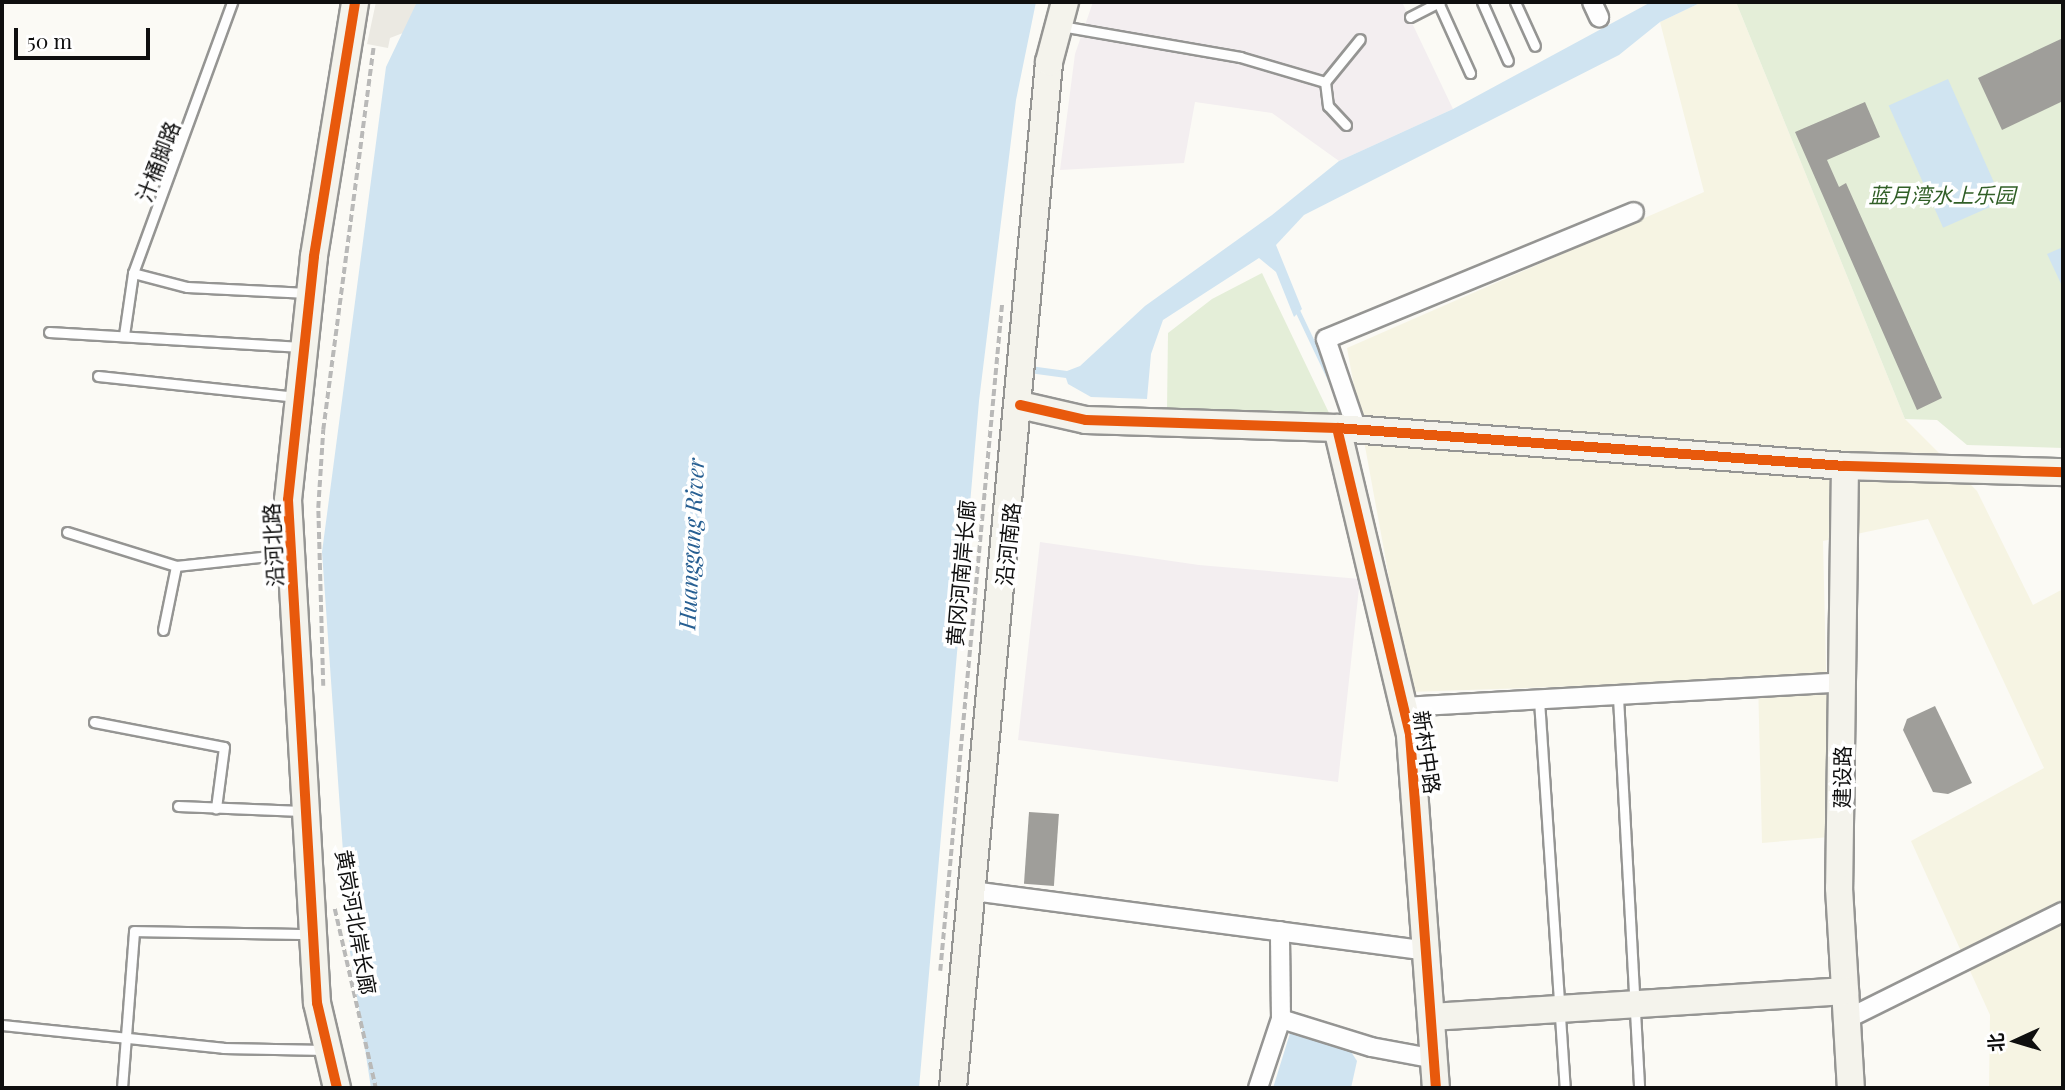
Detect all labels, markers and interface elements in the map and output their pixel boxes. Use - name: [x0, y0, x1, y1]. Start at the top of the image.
- scale bar: [18, 14, 154, 58]
- text: 50 m: [27, 26, 72, 54]
- street label: 汁桶脚路: [130, 117, 184, 205]
- park label: 蓝月湾水上乐园: [1869, 181, 2015, 207]
- water label: Huanggang River: [673, 457, 709, 631]
- street label: 黄冈河南岸长廊: [941, 499, 979, 647]
- street label: 沿河南路: [990, 501, 1024, 587]
- street label: 沿河北路: [257, 502, 287, 588]
- street label: 新村中路: [1410, 709, 1446, 795]
- street label: 建设路: [1828, 745, 1854, 809]
- street label: 黄岗河北岸长廊: [332, 847, 382, 997]
- north arrow: [1981, 1006, 2051, 1076]
- text: 北: [1981, 1032, 2009, 1053]

